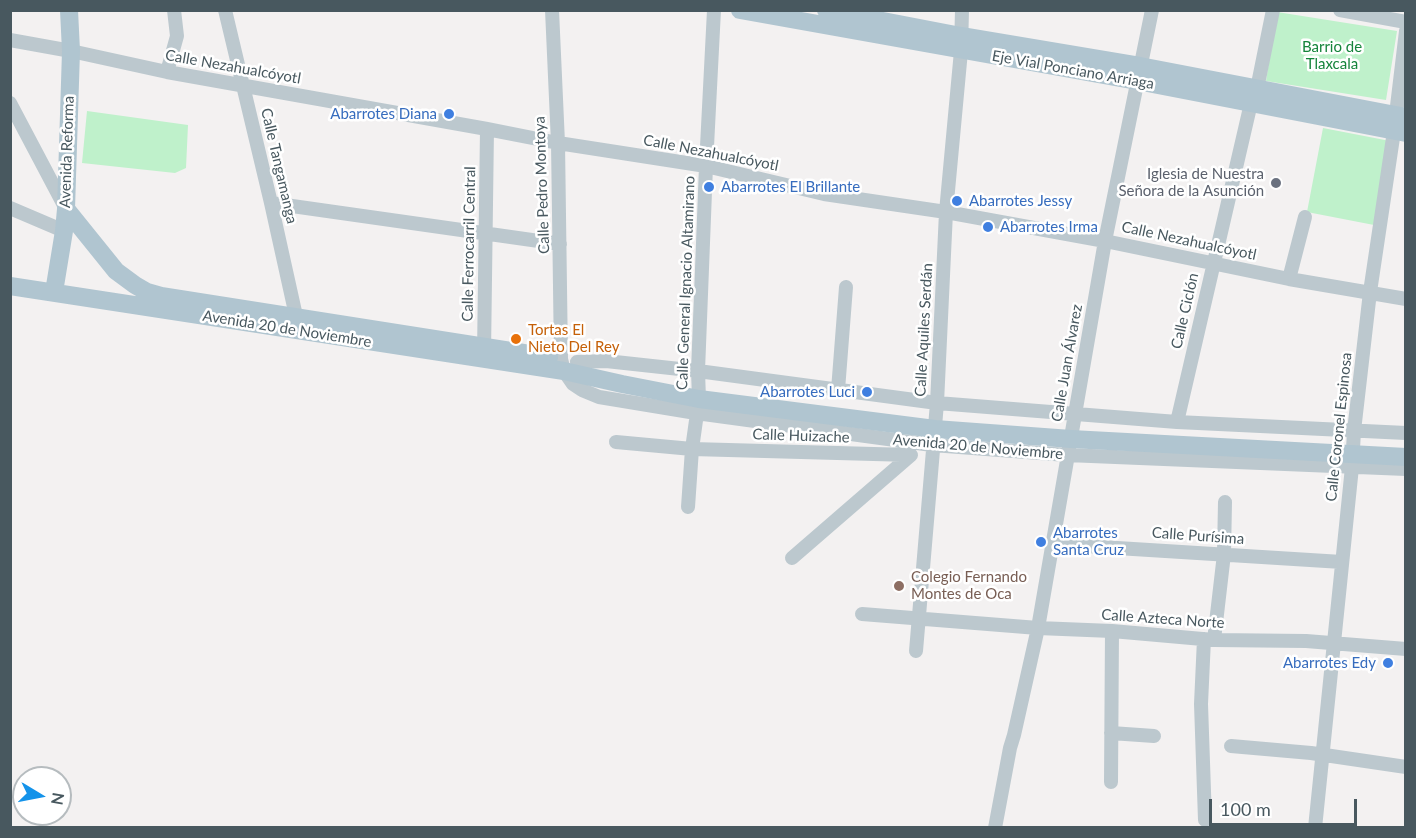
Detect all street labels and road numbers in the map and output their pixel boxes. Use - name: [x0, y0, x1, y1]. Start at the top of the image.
- street label: Calle Nezahualcóyotl: [164, 46, 302, 88]
- street label: Eje Vial Ponciano Arriaga: [991, 47, 1155, 93]
- street label: Avenida Reforma: [56, 96, 78, 208]
- street label: Calle Tangamanga: [257, 107, 301, 225]
- street label: Calle Pedro Montoya: [531, 116, 553, 254]
- street label: Calle Nezahualcóyotl: [642, 131, 780, 175]
- street label: Calle Ferrocarril Central: [459, 166, 479, 322]
- street label: Calle General Ignacio Altamirano: [673, 176, 699, 390]
- street label: Calle Nezahualcóyotl: [1120, 218, 1258, 264]
- street label: Calle Aquiles Serdán: [912, 263, 936, 397]
- street label: Calle Ciclón: [1168, 271, 1202, 351]
- street label: Calle Juan Álvarez: [1048, 303, 1086, 423]
- street label: Avenida 20 de Noviembre: [201, 307, 373, 351]
- street label: Calle Coronel Espinosa: [1322, 352, 1356, 502]
- street label: Calle Huizache: [752, 425, 850, 447]
- street label: Avenida 20 de Noviembre: [892, 431, 1064, 463]
- street label: Calle Purísima: [1151, 524, 1245, 548]
- street label: Calle Azteca Norte: [1101, 606, 1225, 632]

